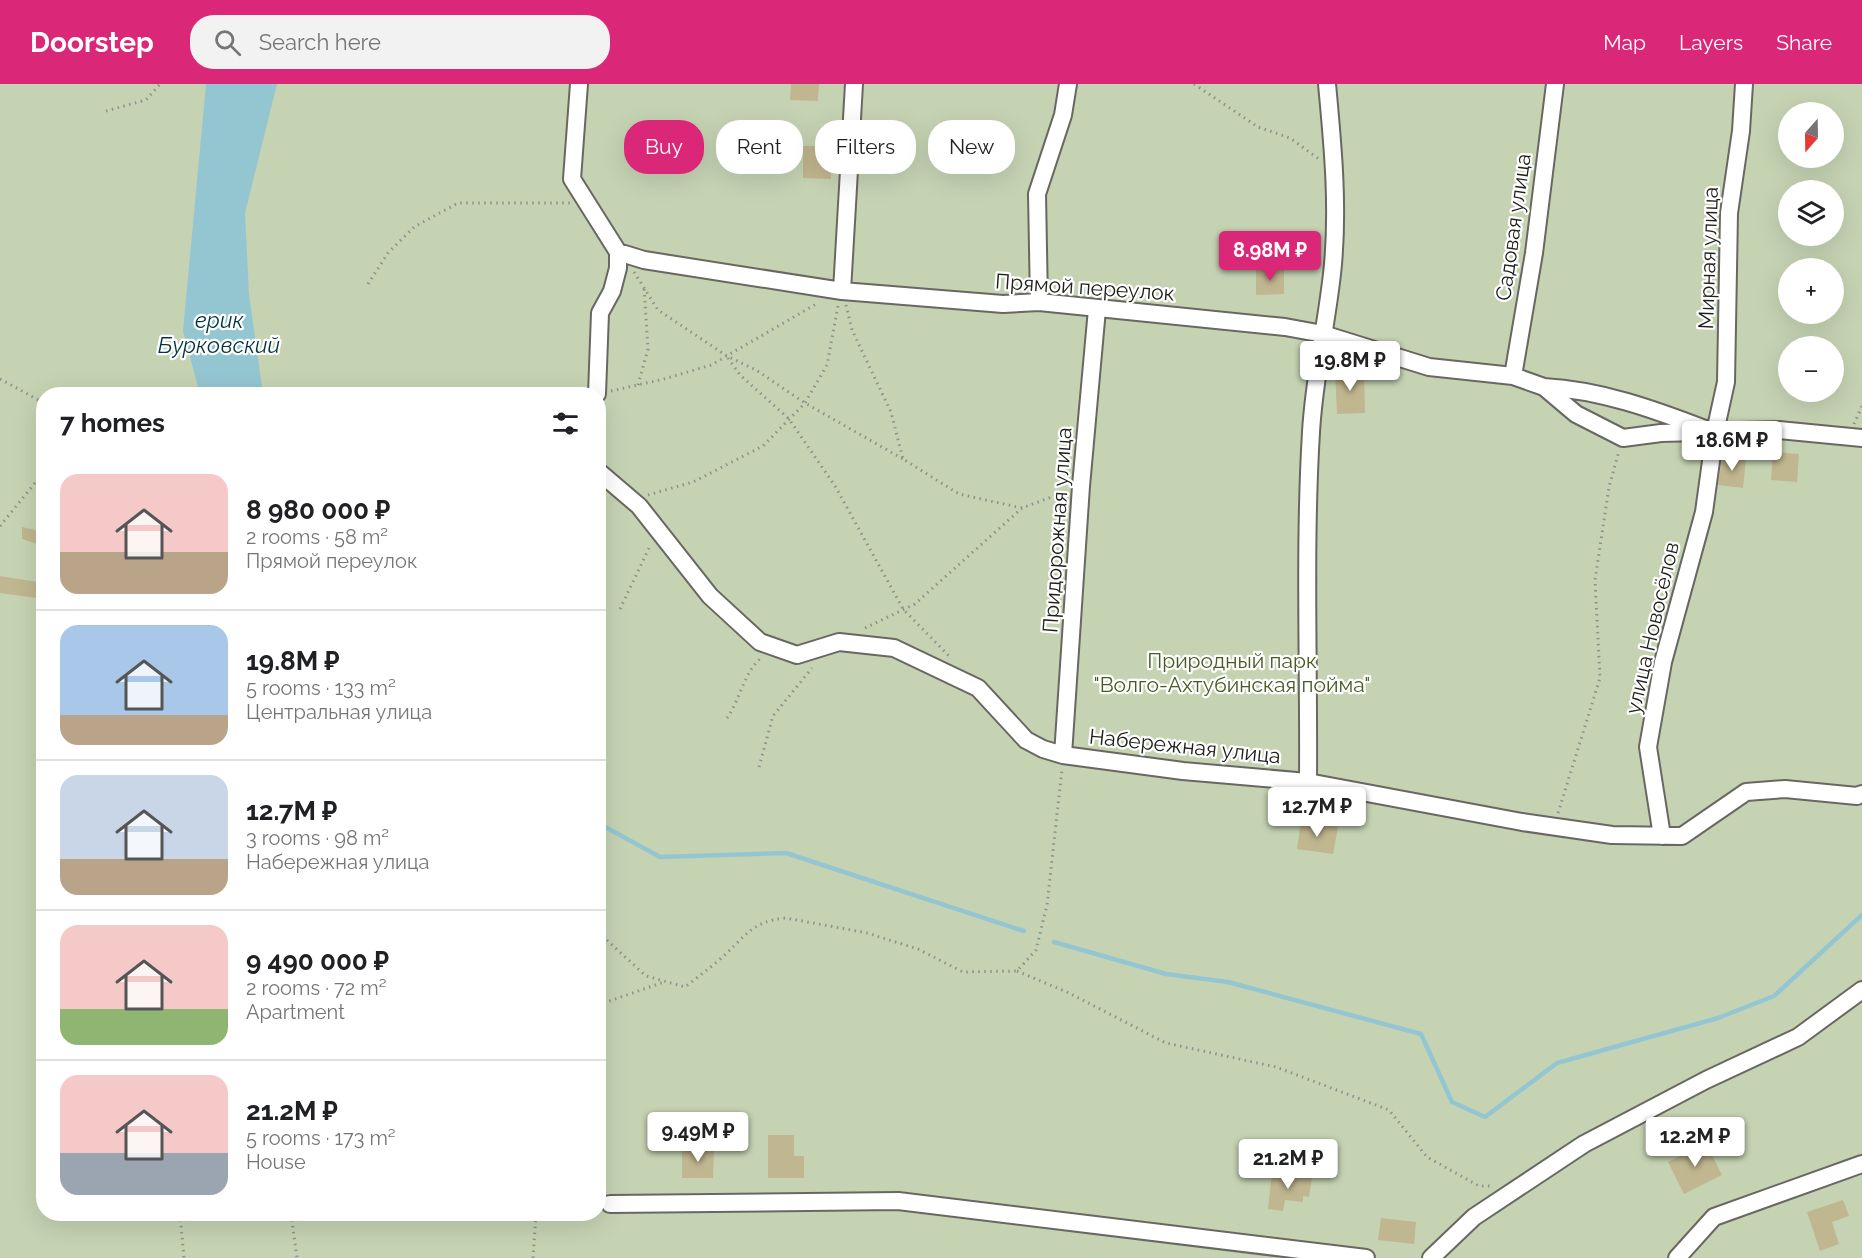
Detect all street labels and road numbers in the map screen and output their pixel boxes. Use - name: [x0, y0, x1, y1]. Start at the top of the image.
- street label: Садовая улица: [1490, 152, 1536, 302]
- street label: Мирная улица: [1693, 186, 1723, 330]
- street label: Прямой переулок: [994, 268, 1176, 306]
- street label: Придорожная улица: [1037, 426, 1077, 634]
- street label: улица Новосёлов: [1620, 540, 1684, 716]
- street label: Набережная улица: [1088, 724, 1282, 768]

